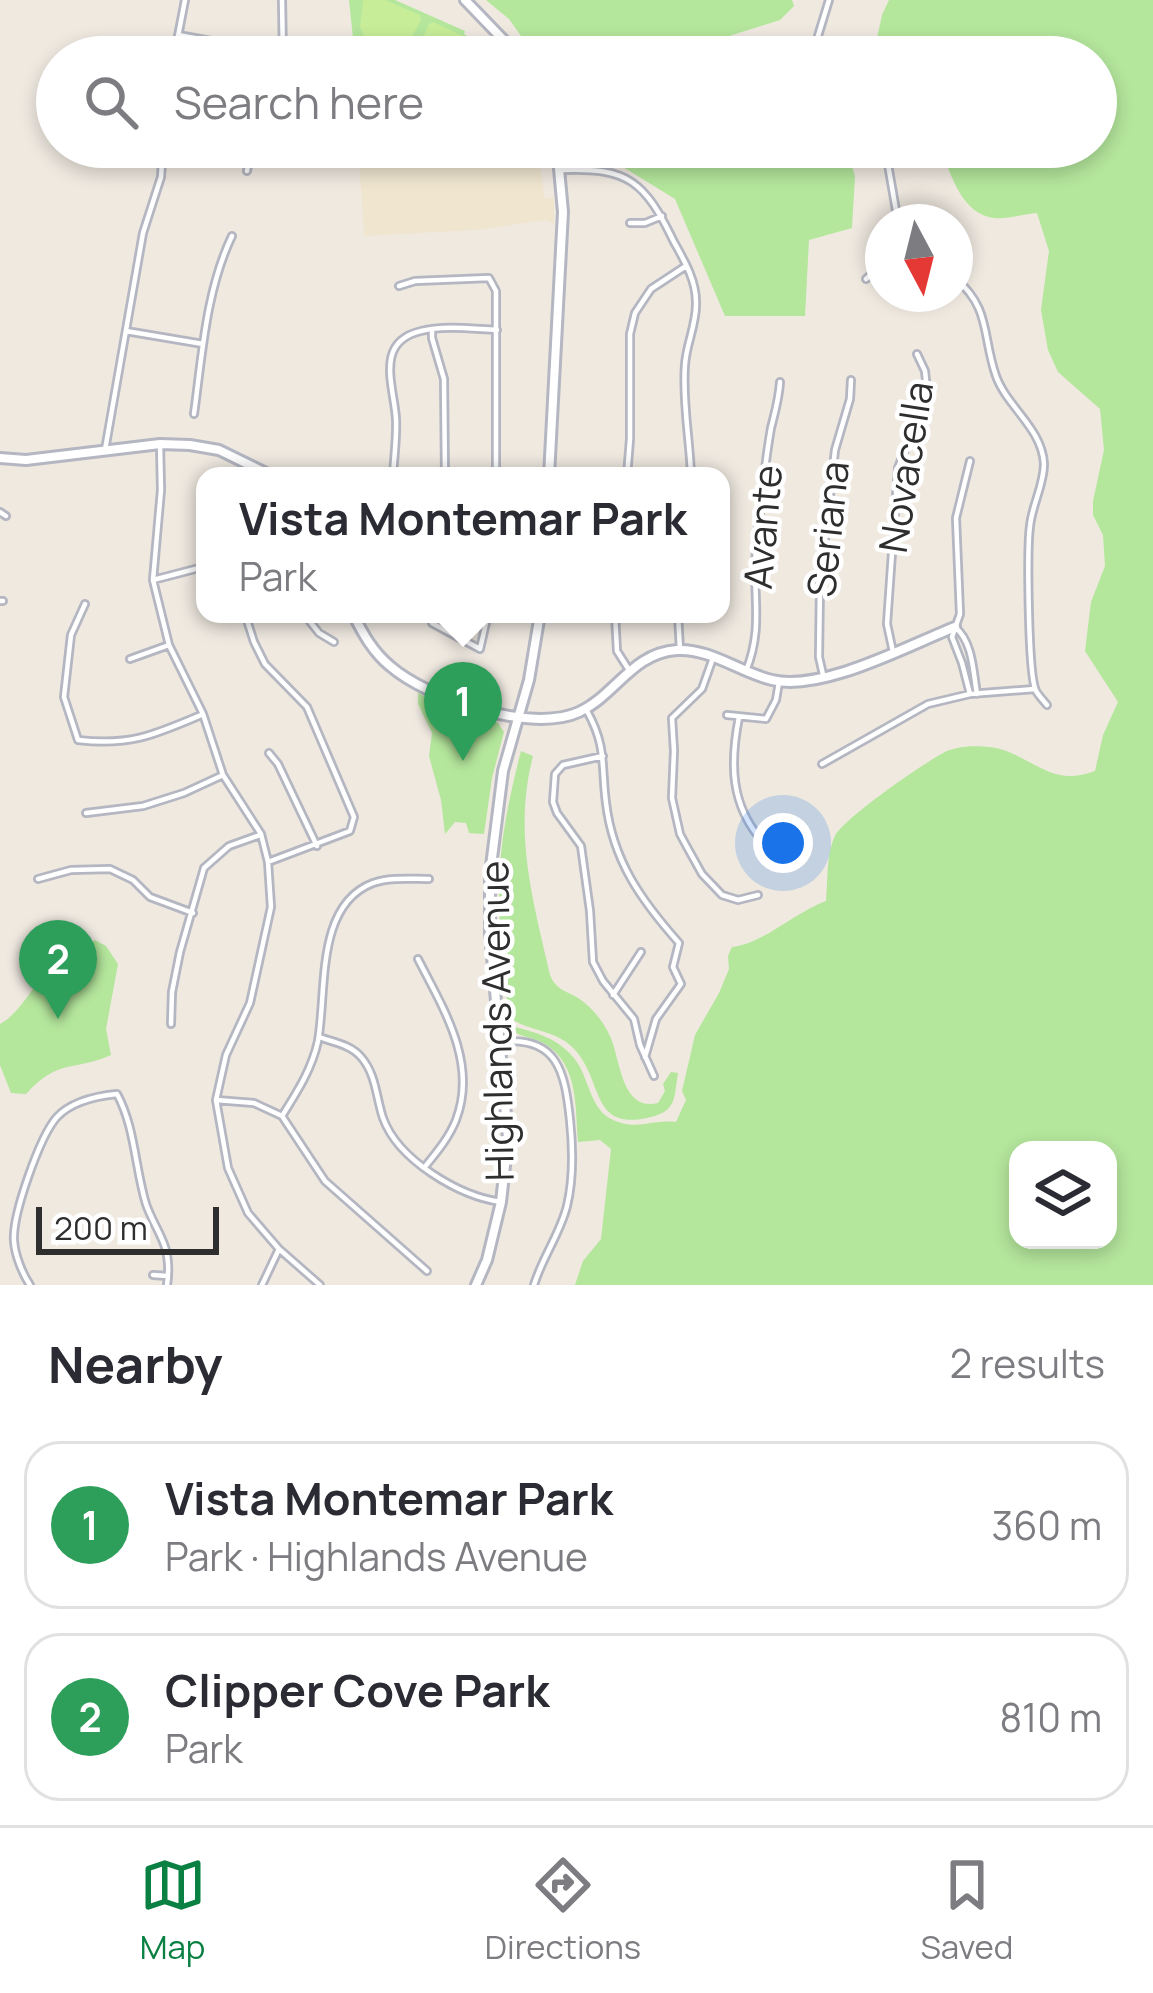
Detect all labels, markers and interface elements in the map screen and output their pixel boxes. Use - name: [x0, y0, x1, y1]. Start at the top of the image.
- search box: [36, 36, 1117, 168]
- icon: search: [78, 69, 144, 135]
- text: Search here: [174, 71, 424, 133]
- north arrow: [865, 204, 973, 312]
- street label: Novacella: [865, 377, 945, 556]
- street label: Seriana: [793, 458, 861, 600]
- street label: Avante: [730, 463, 794, 591]
- popup: [196, 467, 730, 623]
- text: Vista Montemar Park: [239, 487, 687, 549]
- text: Park: [239, 549, 317, 603]
- pin: 1: [424, 662, 502, 761]
- your location: [753, 813, 813, 873]
- street label: Highlands Avenue: [466, 860, 526, 1182]
- pin: 2: [19, 920, 97, 1019]
- map controls: [1009, 1141, 1117, 1249]
- button: layers: [1009, 1141, 1117, 1249]
- scale bar: [36, 1201, 219, 1254]
- text: 200 m: [54, 1205, 148, 1250]
- text: Nearby: [48, 1329, 223, 1398]
- text: 2 results: [950, 1336, 1105, 1390]
- text: Vista Montemar Park: [165, 1467, 613, 1529]
- text: 1: [81, 1498, 99, 1552]
- text: 360 m: [992, 1498, 1102, 1552]
- text: Park · Highlands Avenue: [165, 1529, 588, 1583]
- text: Clipper Cove Park: [165, 1659, 549, 1721]
- text: 2: [78, 1690, 102, 1744]
- text: 810 m: [999, 1690, 1102, 1744]
- text: Park: [165, 1721, 243, 1775]
- tab: Map: [140, 1852, 206, 1969]
- tab: Directions: [485, 1852, 641, 1969]
- tab: Saved: [920, 1852, 1013, 1969]

